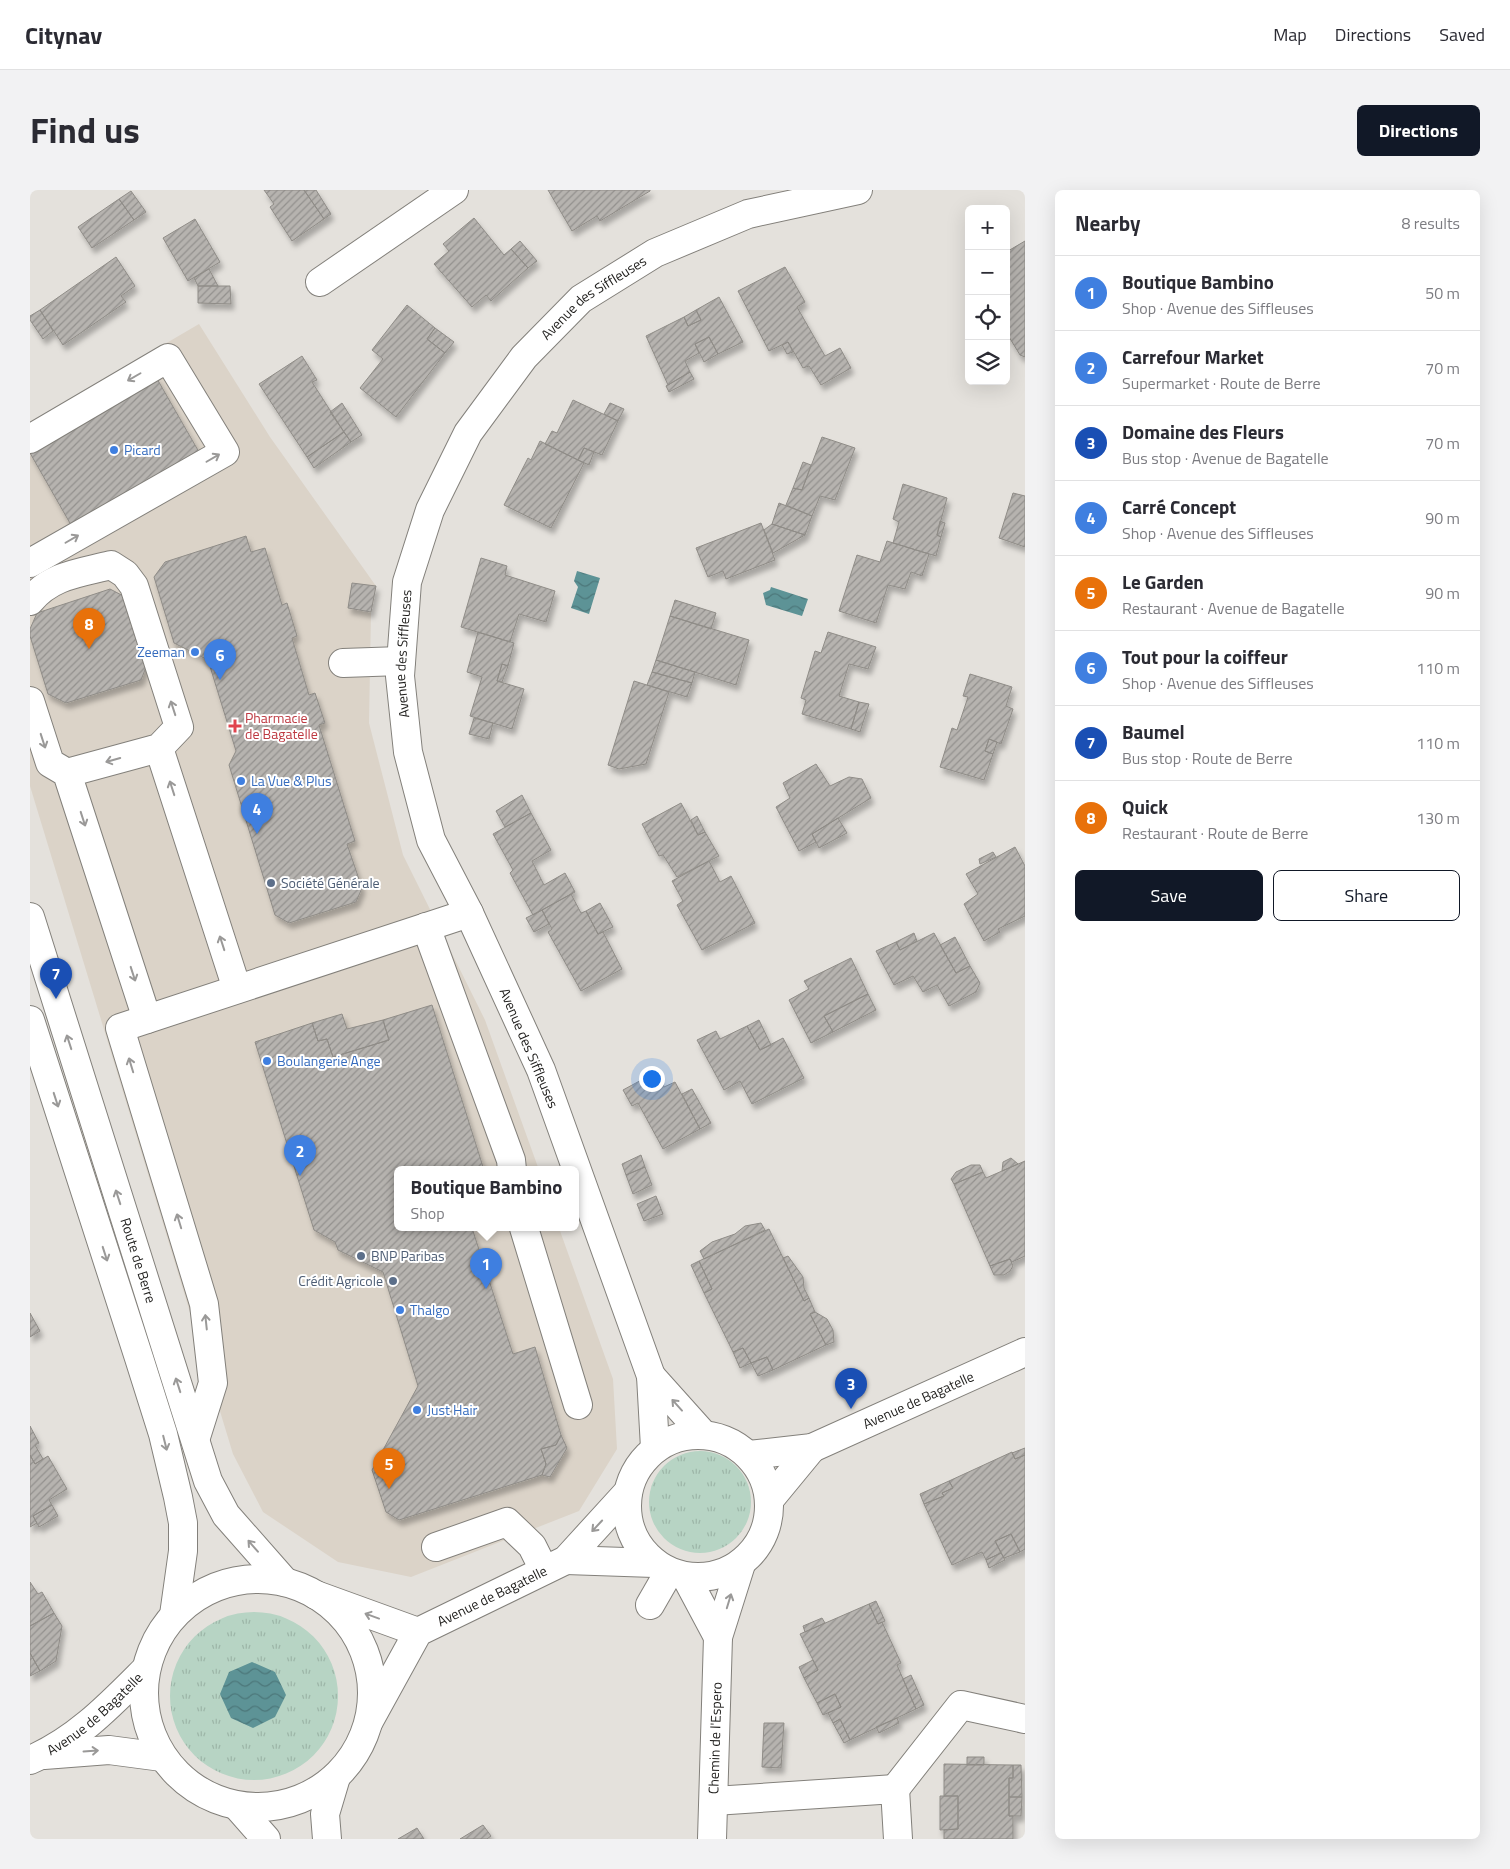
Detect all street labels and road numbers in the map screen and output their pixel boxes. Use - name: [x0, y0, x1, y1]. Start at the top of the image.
- street label: Avenue des Siffleuses: [536, 250, 650, 344]
- street label: Avenue des Siffleuses: [389, 589, 416, 719]
- street label: Avenue des Siffleuses: [495, 984, 564, 1111]
- street label: Route de Berre: [116, 1215, 162, 1305]
- street label: Avenue de Bagatelle: [859, 1365, 977, 1434]
- street label: Avenue de Bagatelle: [433, 1560, 550, 1631]
- street label: Avenue de Bagatelle: [43, 1667, 147, 1760]
- street label: Chemin de l'Espero: [702, 1682, 727, 1794]

